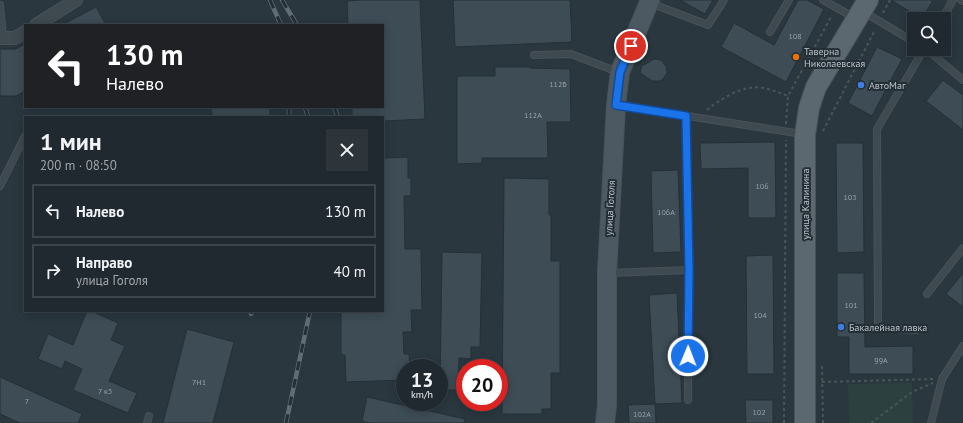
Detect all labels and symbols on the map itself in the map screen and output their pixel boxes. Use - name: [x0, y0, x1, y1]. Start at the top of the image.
- pin: [614, 29, 648, 63]
- house number: 108: [788, 31, 802, 41]
- place label: Таверна Николаевская: [804, 45, 865, 70]
- marker: Таверна Николаевская: [791, 52, 801, 62]
- house number: 112Б: [549, 79, 567, 89]
- place label: АвтоМаг: [869, 79, 906, 92]
- marker: АвтоМаг: [856, 80, 866, 90]
- house number: 112А: [524, 110, 542, 120]
- street label: улица Калинина: [799, 169, 812, 239]
- street label: улица Гоголя: [602, 180, 618, 236]
- house number: 106: [755, 181, 769, 191]
- house number: 103: [843, 192, 857, 202]
- house number: 106А: [657, 207, 675, 217]
- house number: 101: [844, 300, 858, 310]
- house number: 104: [753, 310, 767, 320]
- place label: Бакалейная лавка: [849, 321, 927, 334]
- marker: Бакалейная лавка: [836, 322, 846, 332]
- position arrow: [667, 335, 709, 377]
- house number: 99А: [874, 355, 888, 365]
- speed limit sign: 20: [456, 359, 508, 411]
- house number: 7Н1: [192, 377, 206, 387]
- house number: 7 к3: [98, 386, 112, 396]
- house number: 7: [25, 396, 29, 406]
- house number: 102: [752, 407, 766, 417]
- house number: 102А: [633, 409, 651, 419]

